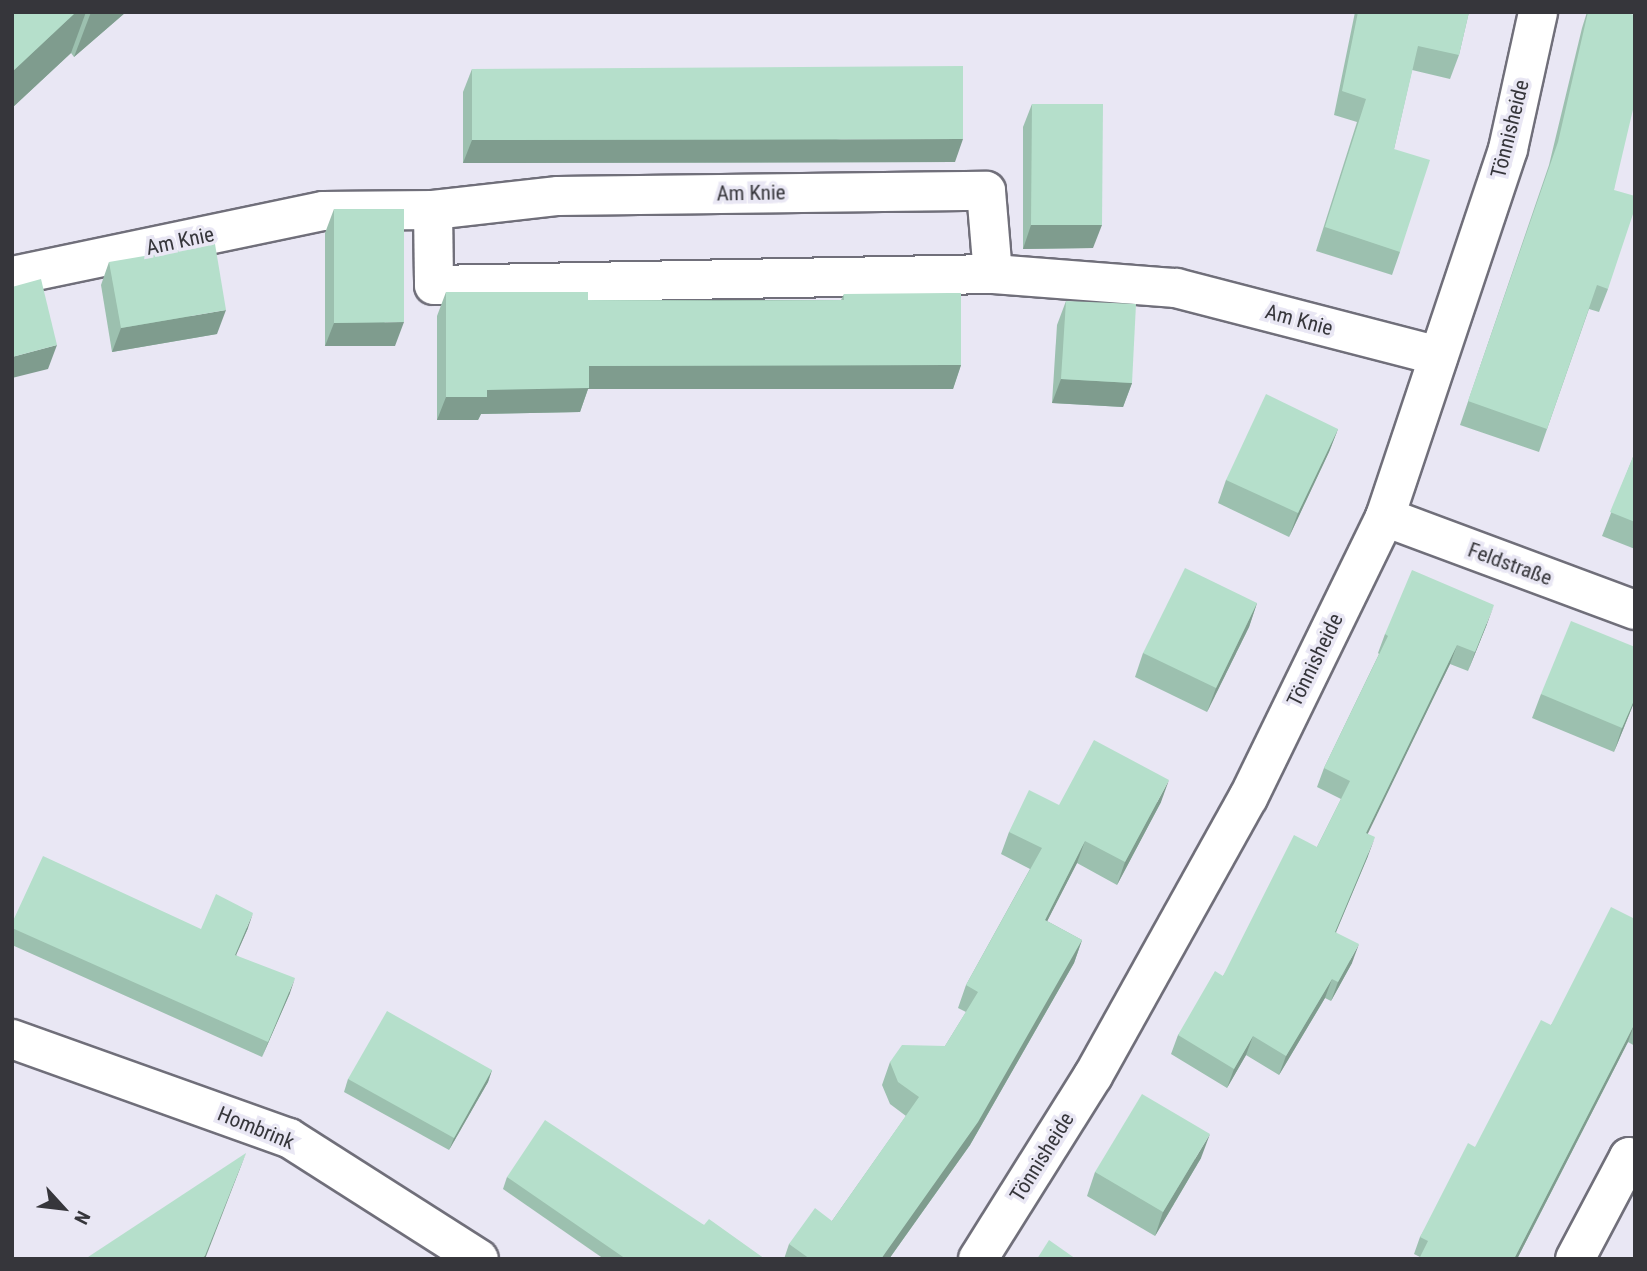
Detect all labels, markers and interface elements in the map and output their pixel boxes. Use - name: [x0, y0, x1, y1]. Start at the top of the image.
- street label: Tönnisheide: [1486, 77, 1534, 181]
- street label: Am Knie: [716, 180, 786, 206]
- street label: Am Knie: [144, 222, 216, 260]
- street label: Am Knie: [1263, 299, 1335, 341]
- street label: Feldstraße: [1465, 537, 1555, 591]
- street label: Tönnisheide: [1282, 609, 1348, 711]
- street label: Hombrink: [214, 1101, 298, 1155]
- street label: Tönnisheide: [1005, 1108, 1079, 1206]
- north arrow: [28, 1173, 98, 1243]
- text: N: [69, 1207, 95, 1228]

